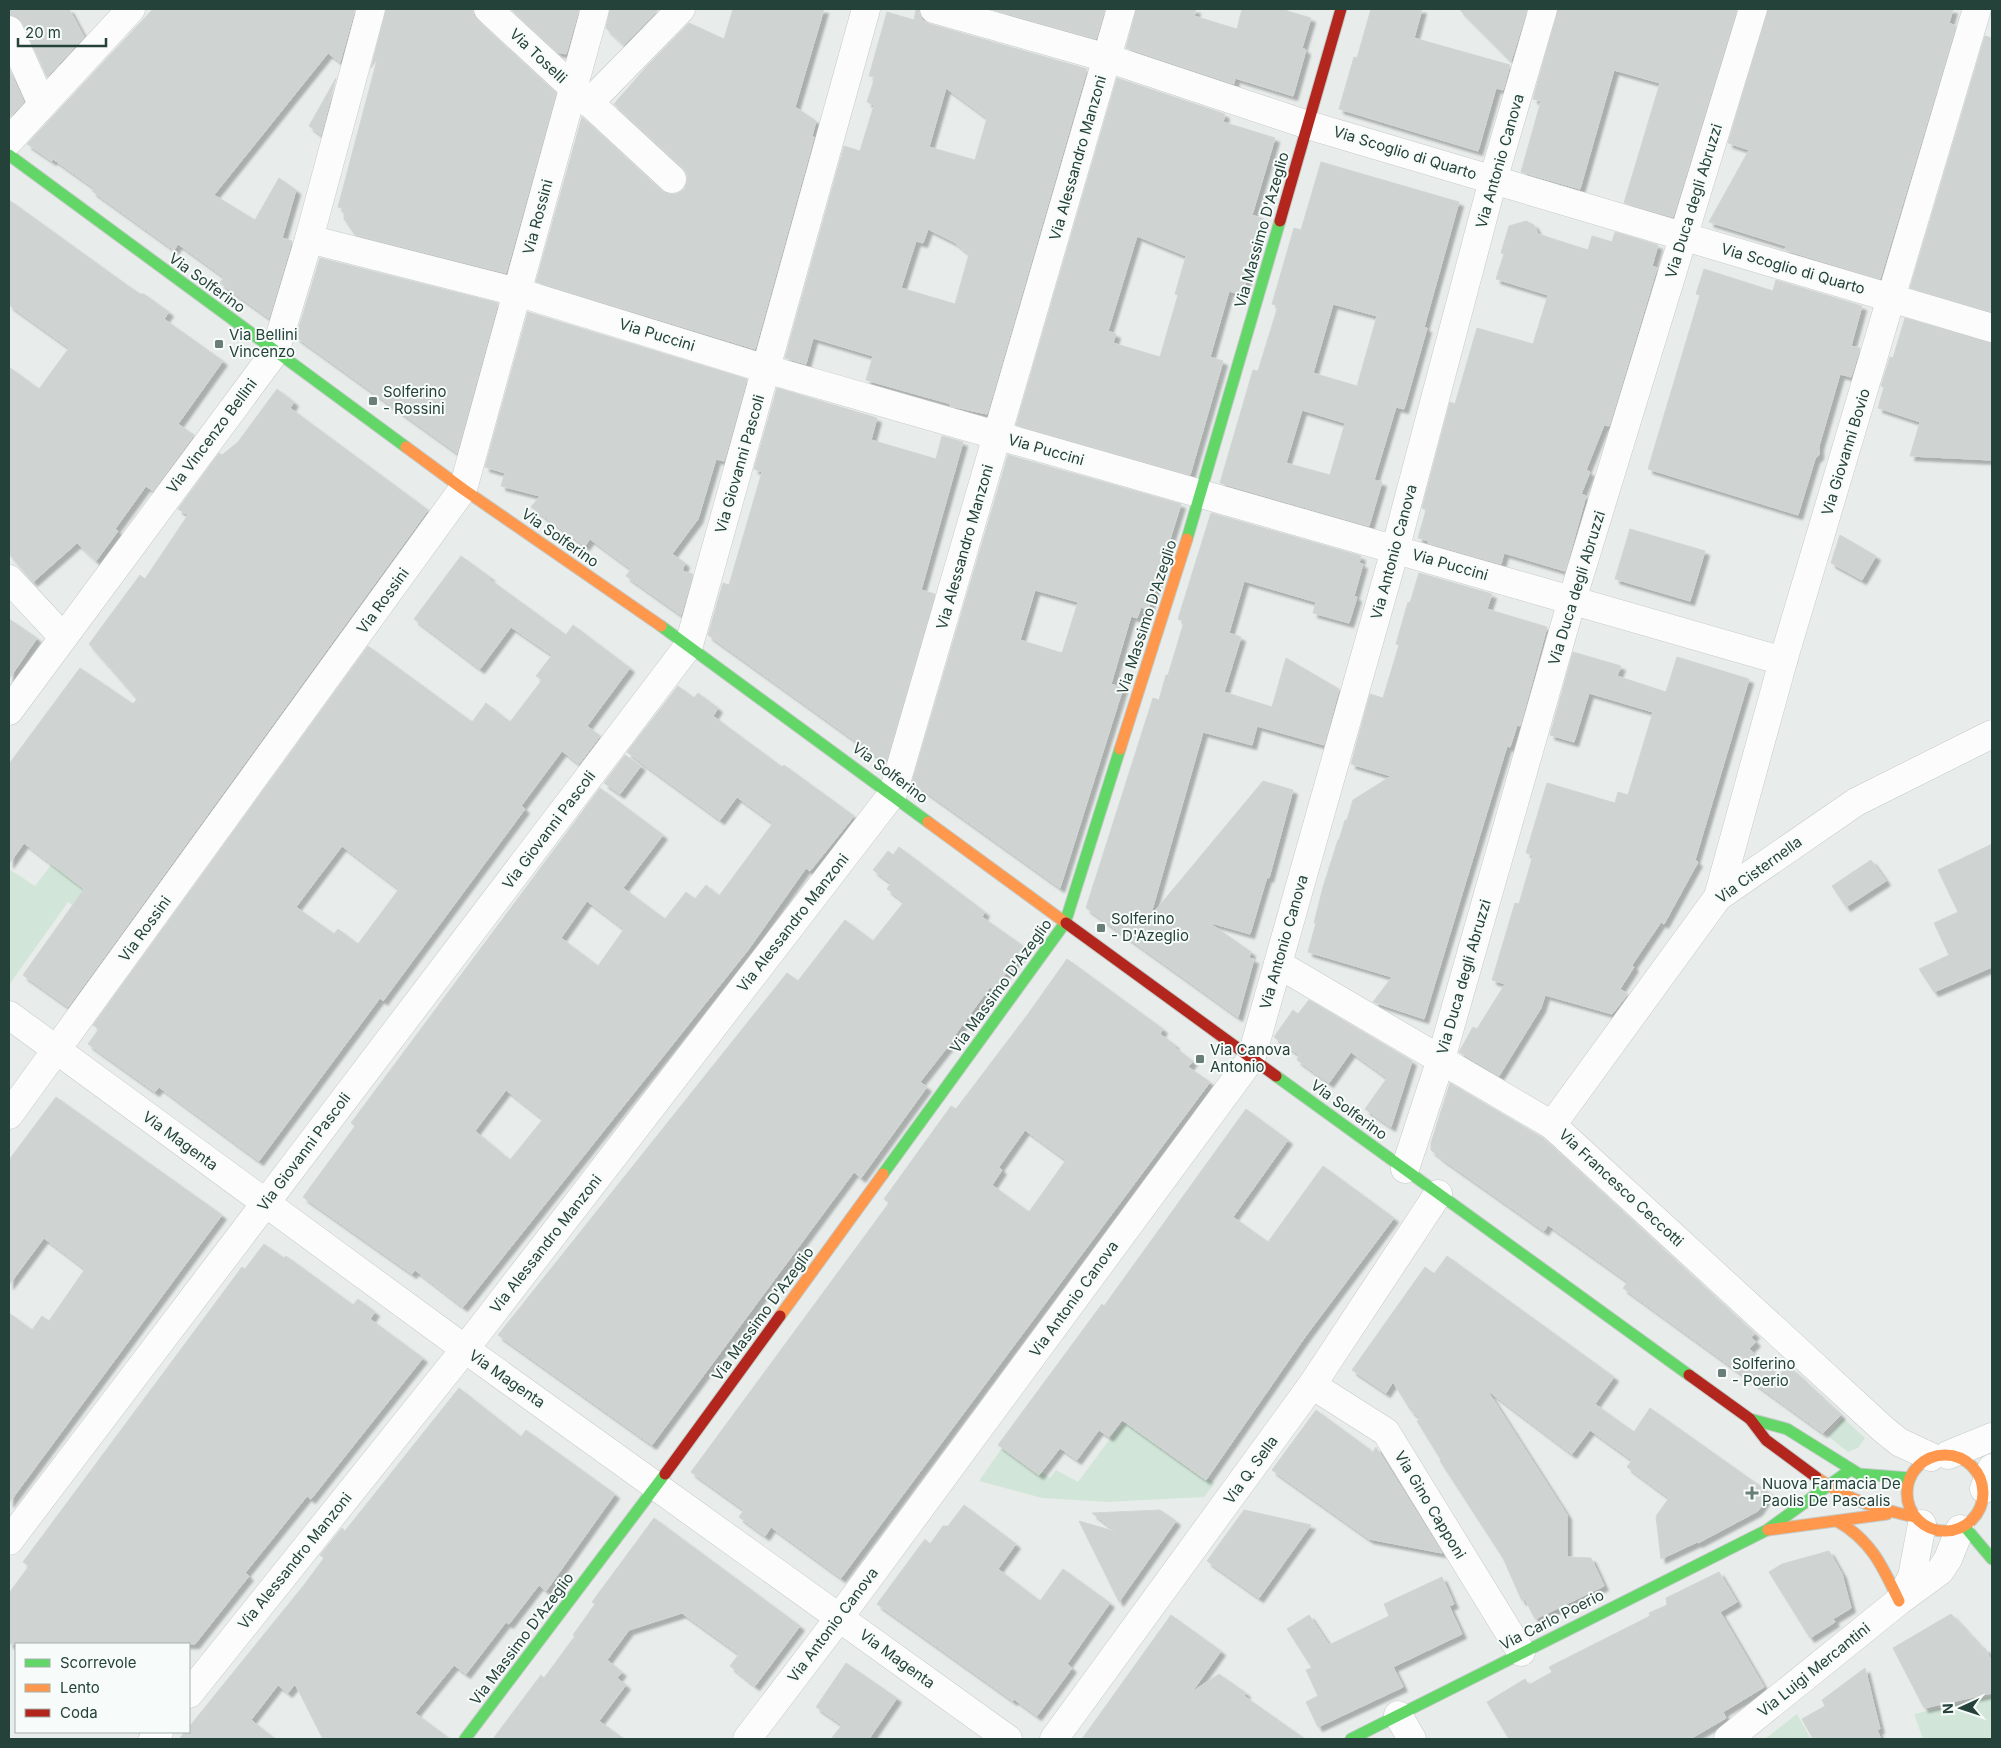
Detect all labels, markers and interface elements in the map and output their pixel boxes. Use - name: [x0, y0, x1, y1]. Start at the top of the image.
- scale bar: [18, 15, 105, 47]
- text: 20 m: [25, 23, 61, 42]
- street label: Via Toselli: [506, 24, 571, 87]
- street label: Via Alessandro Manzoni: [1045, 73, 1110, 243]
- street label: Via Antonio Canova: [1471, 91, 1528, 230]
- street label: Via Duca degli Abruzzi: [1661, 121, 1726, 280]
- street label: Via Scoglio di Quarto: [1331, 122, 1479, 183]
- street label: Via Massimo D'Azeglio: [1230, 150, 1293, 310]
- street label: Via Rossini: [518, 177, 557, 257]
- street label: Via Scoglio di Quarto: [1719, 239, 1867, 298]
- street label: Via Solferino: [165, 248, 249, 317]
- street label: Via Puccini: [617, 314, 697, 355]
- place label: Via Bellini Vincenzo: [229, 325, 298, 361]
- marker: Via Bellini Vincenzo: [213, 338, 225, 350]
- street label: Via Vincenzo Bellini: [162, 375, 261, 497]
- place label: Solferino - Rossini: [383, 382, 446, 418]
- street label: Via Giovanni Bovio: [1817, 386, 1874, 518]
- street label: Via Giovanni Pascoli: [711, 392, 768, 535]
- marker: Solferino - Rossini: [367, 395, 379, 407]
- street label: Via Puccini: [1006, 430, 1086, 469]
- street label: Via Alessandro Manzoni: [932, 462, 997, 632]
- street label: Via Antonio Canova: [1366, 482, 1421, 621]
- street label: Via Solferino: [518, 504, 603, 571]
- street label: Via Duca degli Abruzzi: [1544, 508, 1609, 667]
- street label: Via Massimo D'Azeglio: [1113, 537, 1180, 696]
- street label: Via Puccini: [1410, 545, 1490, 584]
- street label: Via Rossini: [352, 564, 413, 637]
- street label: Via Solferino: [849, 738, 932, 807]
- street label: Via Giovanni Pascoli: [498, 767, 599, 893]
- street label: Via Cisternella: [1712, 832, 1805, 907]
- street label: Via Alessandro Manzoni: [733, 850, 853, 996]
- street label: Via Antonio Canova: [1255, 872, 1312, 1011]
- street label: Via Rossini: [114, 892, 175, 965]
- street label: Via Duca degli Abruzzi: [1432, 897, 1495, 1057]
- place label: Solferino - D'Azeglio: [1111, 909, 1189, 945]
- street label: Via Massimo D'Azeglio: [946, 915, 1056, 1056]
- marker: Solferino - D'Azeglio: [1095, 922, 1107, 934]
- place label: Via Canova Antonio: [1210, 1040, 1290, 1076]
- marker: Via Canova Antonio: [1194, 1053, 1206, 1065]
- street label: Via Solferino: [1307, 1075, 1391, 1144]
- street label: Via Giovanni Pascoli: [253, 1089, 354, 1215]
- street label: Via Magenta: [139, 1107, 222, 1174]
- street label: Via Francesco Ceccotti: [1555, 1125, 1688, 1250]
- street label: Via Alessandro Manzoni: [486, 1171, 606, 1317]
- street label: Via Antonio Canova: [1025, 1237, 1122, 1361]
- street label: Via Massimo D'Azeglio: [708, 1243, 818, 1384]
- street label: Via Magenta: [465, 1345, 549, 1412]
- place label: Solferino - Poerio: [1732, 1354, 1795, 1390]
- marker: Solferino - Poerio: [1716, 1367, 1728, 1379]
- street label: Via Q. Sella: [1219, 1432, 1282, 1508]
- street label: Via Gino Capponi: [1391, 1447, 1470, 1562]
- place label: Nuova Farmacia De Paolis De Pascalis: [1762, 1474, 1901, 1510]
- marker: Nuova Farmacia De Paolis De Pascalis: [1746, 1487, 1758, 1499]
- street label: Via Alessandro Manzoni: [234, 1488, 356, 1633]
- street label: Via Antonio Canova: [783, 1563, 882, 1686]
- street label: Via Massimo D'Azeglio: [466, 1569, 578, 1709]
- street label: Via Carlo Poerio: [1496, 1585, 1607, 1654]
- street label: Via Luigi Mercantini: [1754, 1618, 1874, 1721]
- street label: Via Magenta: [856, 1625, 939, 1692]
- legend: [15, 1643, 190, 1733]
- text: Scorrevole: [60, 1653, 136, 1672]
- text: Lento: [60, 1678, 100, 1697]
- north arrow: [1936, 1683, 1986, 1733]
- text: Coda: [60, 1703, 98, 1722]
- text: N: [1939, 1703, 1956, 1714]

